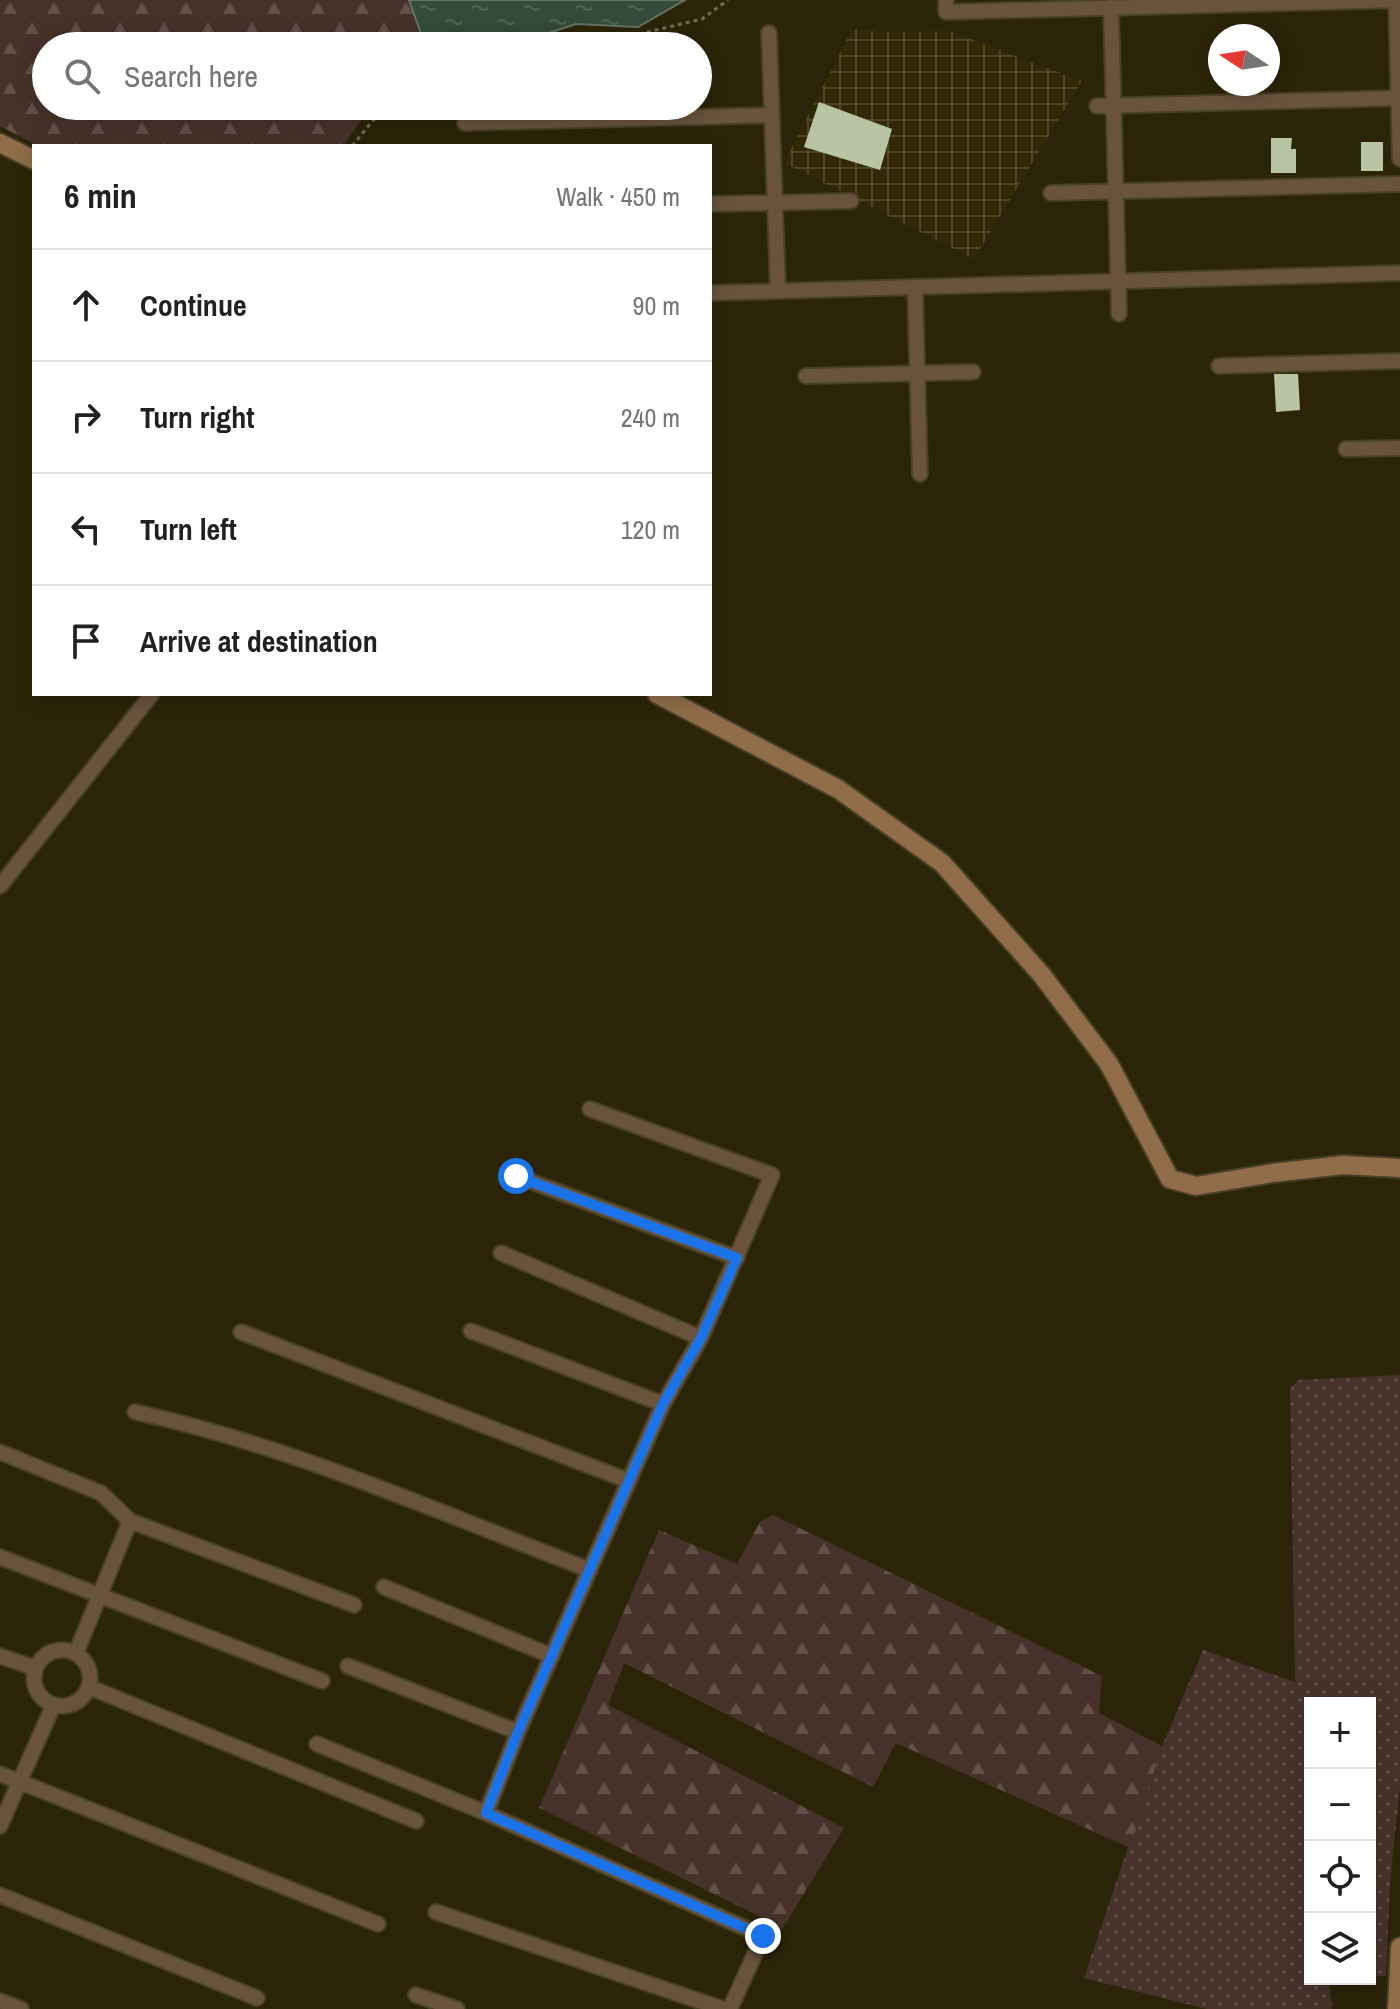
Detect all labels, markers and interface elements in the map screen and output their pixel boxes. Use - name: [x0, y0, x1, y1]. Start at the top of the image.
- north arrow: [1208, 24, 1280, 96]
- search box: [32, 32, 712, 120]
- icon: search: [60, 54, 104, 98]
- text: Search here: [124, 56, 258, 96]
- text: 6 min: [64, 173, 137, 219]
- text: Walk · 450 m: [556, 179, 680, 214]
- icon: ahead: [64, 283, 108, 327]
- text: Continue: [140, 285, 247, 325]
- text: 90 m: [633, 288, 680, 323]
- icon: right: [64, 395, 108, 439]
- text: Turn right: [140, 397, 254, 437]
- text: 240 m: [621, 400, 680, 435]
- icon: left: [64, 507, 108, 551]
- text: Turn left: [140, 509, 237, 549]
- text: 120 m: [621, 512, 680, 547]
- icon: arrive: [64, 619, 108, 663]
- text: Arrive at destination: [140, 621, 378, 661]
- route start: [498, 1158, 534, 1194]
- map controls: [1304, 1697, 1376, 1985]
- button: +: [1304, 1697, 1376, 1769]
- button: −: [1304, 1769, 1376, 1841]
- button: locate: [1304, 1841, 1376, 1913]
- button: layers: [1304, 1913, 1376, 1985]
- route end: [745, 1918, 781, 1954]

